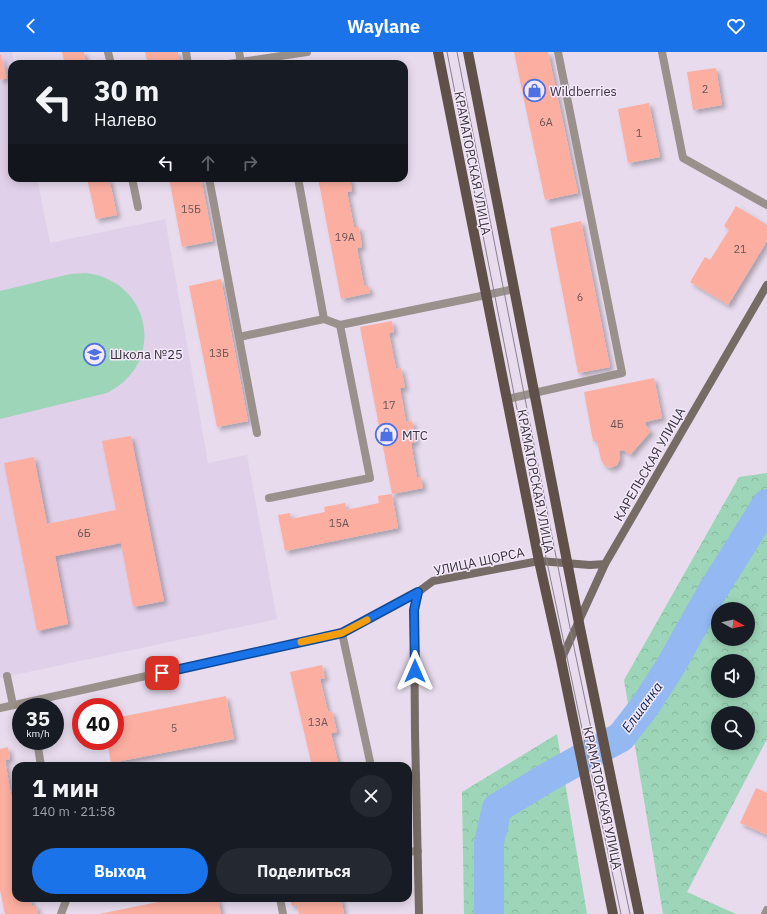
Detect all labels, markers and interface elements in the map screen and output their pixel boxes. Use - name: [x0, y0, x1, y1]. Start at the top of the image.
- icon: back: [20, 15, 42, 37]
- text: Waylane: [347, 15, 420, 38]
- icon: heart: [725, 15, 747, 37]
- text: 30 m: [94, 72, 159, 109]
- icon: left: [28, 76, 80, 128]
- shop icon: Wildberries: [522, 78, 548, 104]
- house number: 2: [702, 82, 708, 96]
- place label: Wildberries: [550, 83, 617, 100]
- street label: КРАМАТОРСКАЯ УЛИЦА: [450, 90, 495, 237]
- text: Налево: [94, 108, 157, 131]
- house number: 6А: [539, 115, 553, 129]
- house number: 1: [636, 126, 643, 140]
- icon: left: [155, 152, 177, 174]
- icon: ahead: [197, 152, 219, 174]
- icon: right: [239, 152, 261, 174]
- house number: 15Б: [181, 202, 201, 216]
- house number: 19А: [335, 230, 355, 244]
- house number: 21: [733, 242, 747, 256]
- house number: 6: [577, 290, 583, 304]
- school or university icon: Школа №25: [81, 341, 107, 367]
- place label: Школа №25: [110, 346, 183, 363]
- house number: 13Б: [209, 346, 229, 360]
- house number: 17: [382, 398, 396, 412]
- street label: КАРЕЛЬСКАЯ УЛИЦА: [610, 404, 689, 524]
- street label: КРАМАТОРСКАЯ УЛИЦА: [513, 408, 558, 555]
- house number: 4Б: [610, 417, 624, 431]
- shop icon: МТС: [374, 422, 400, 448]
- place label: МТС: [402, 427, 428, 444]
- house number: 15А: [329, 516, 349, 530]
- house number: 6Б: [77, 526, 91, 540]
- street label: УЛИЦА ЩОРСА: [432, 543, 527, 579]
- north arrow: [711, 602, 755, 646]
- map controls: [711, 602, 755, 750]
- position arrow: [394, 650, 436, 692]
- button: sound: [711, 654, 755, 698]
- pin: [145, 656, 179, 690]
- icon: arrive: [151, 662, 173, 684]
- water label: Елшанка: [618, 678, 666, 736]
- speed limit sign: 40: [72, 698, 124, 750]
- text: 35: [26, 705, 50, 732]
- button: search: [711, 706, 755, 750]
- house number: 13А: [308, 715, 328, 729]
- house number: 5: [171, 721, 177, 735]
- street label: КРАМАТОРСКАЯ УЛИЦА: [579, 725, 626, 872]
- text: km/h: [26, 727, 50, 740]
- text: 1 мин: [32, 772, 99, 804]
- button: close: [350, 775, 392, 817]
- text: 140 m · 21:58: [32, 803, 115, 820]
- button: Выход: [32, 848, 208, 894]
- button: Поделиться: [216, 848, 392, 894]

